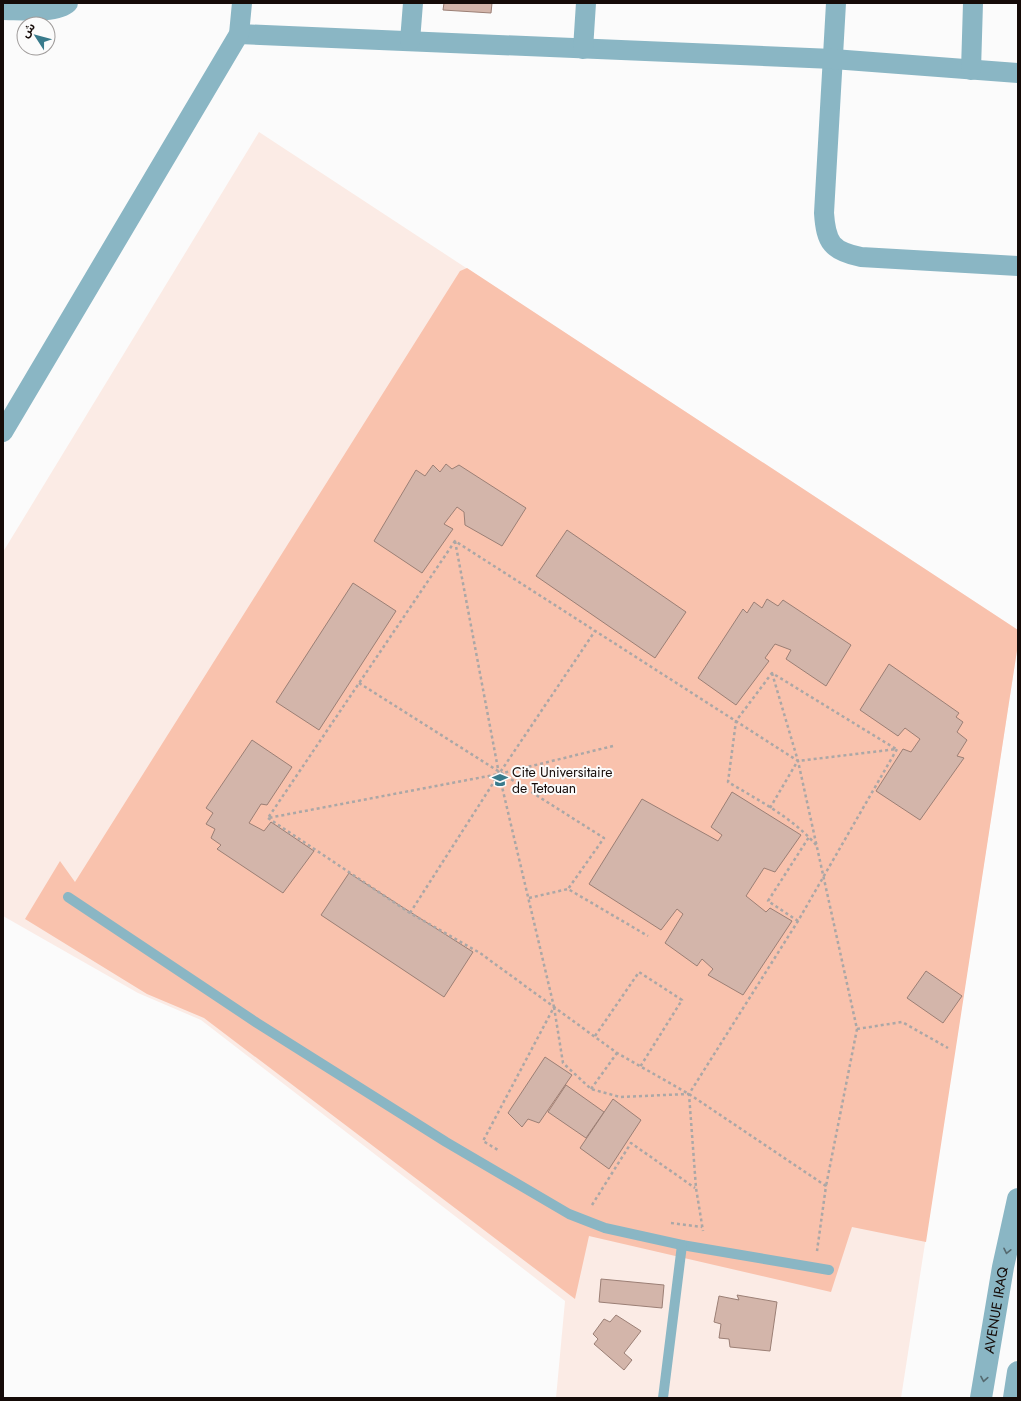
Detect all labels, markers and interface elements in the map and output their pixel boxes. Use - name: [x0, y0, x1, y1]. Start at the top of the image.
- north arrow: [16, 16, 56, 56]
- text: ش: [17, 19, 39, 41]
- place label: Cite Universitaire de Tetouan: [512, 762, 613, 798]
- school or university icon: Cite Universitaire de Tetouan: [491, 771, 509, 789]
- one-way arrow: [1003, 1248, 1011, 1254]
- street label: AVENUE IRAQ: [979, 1265, 1013, 1355]
- one-way arrow: [981, 1376, 989, 1382]

